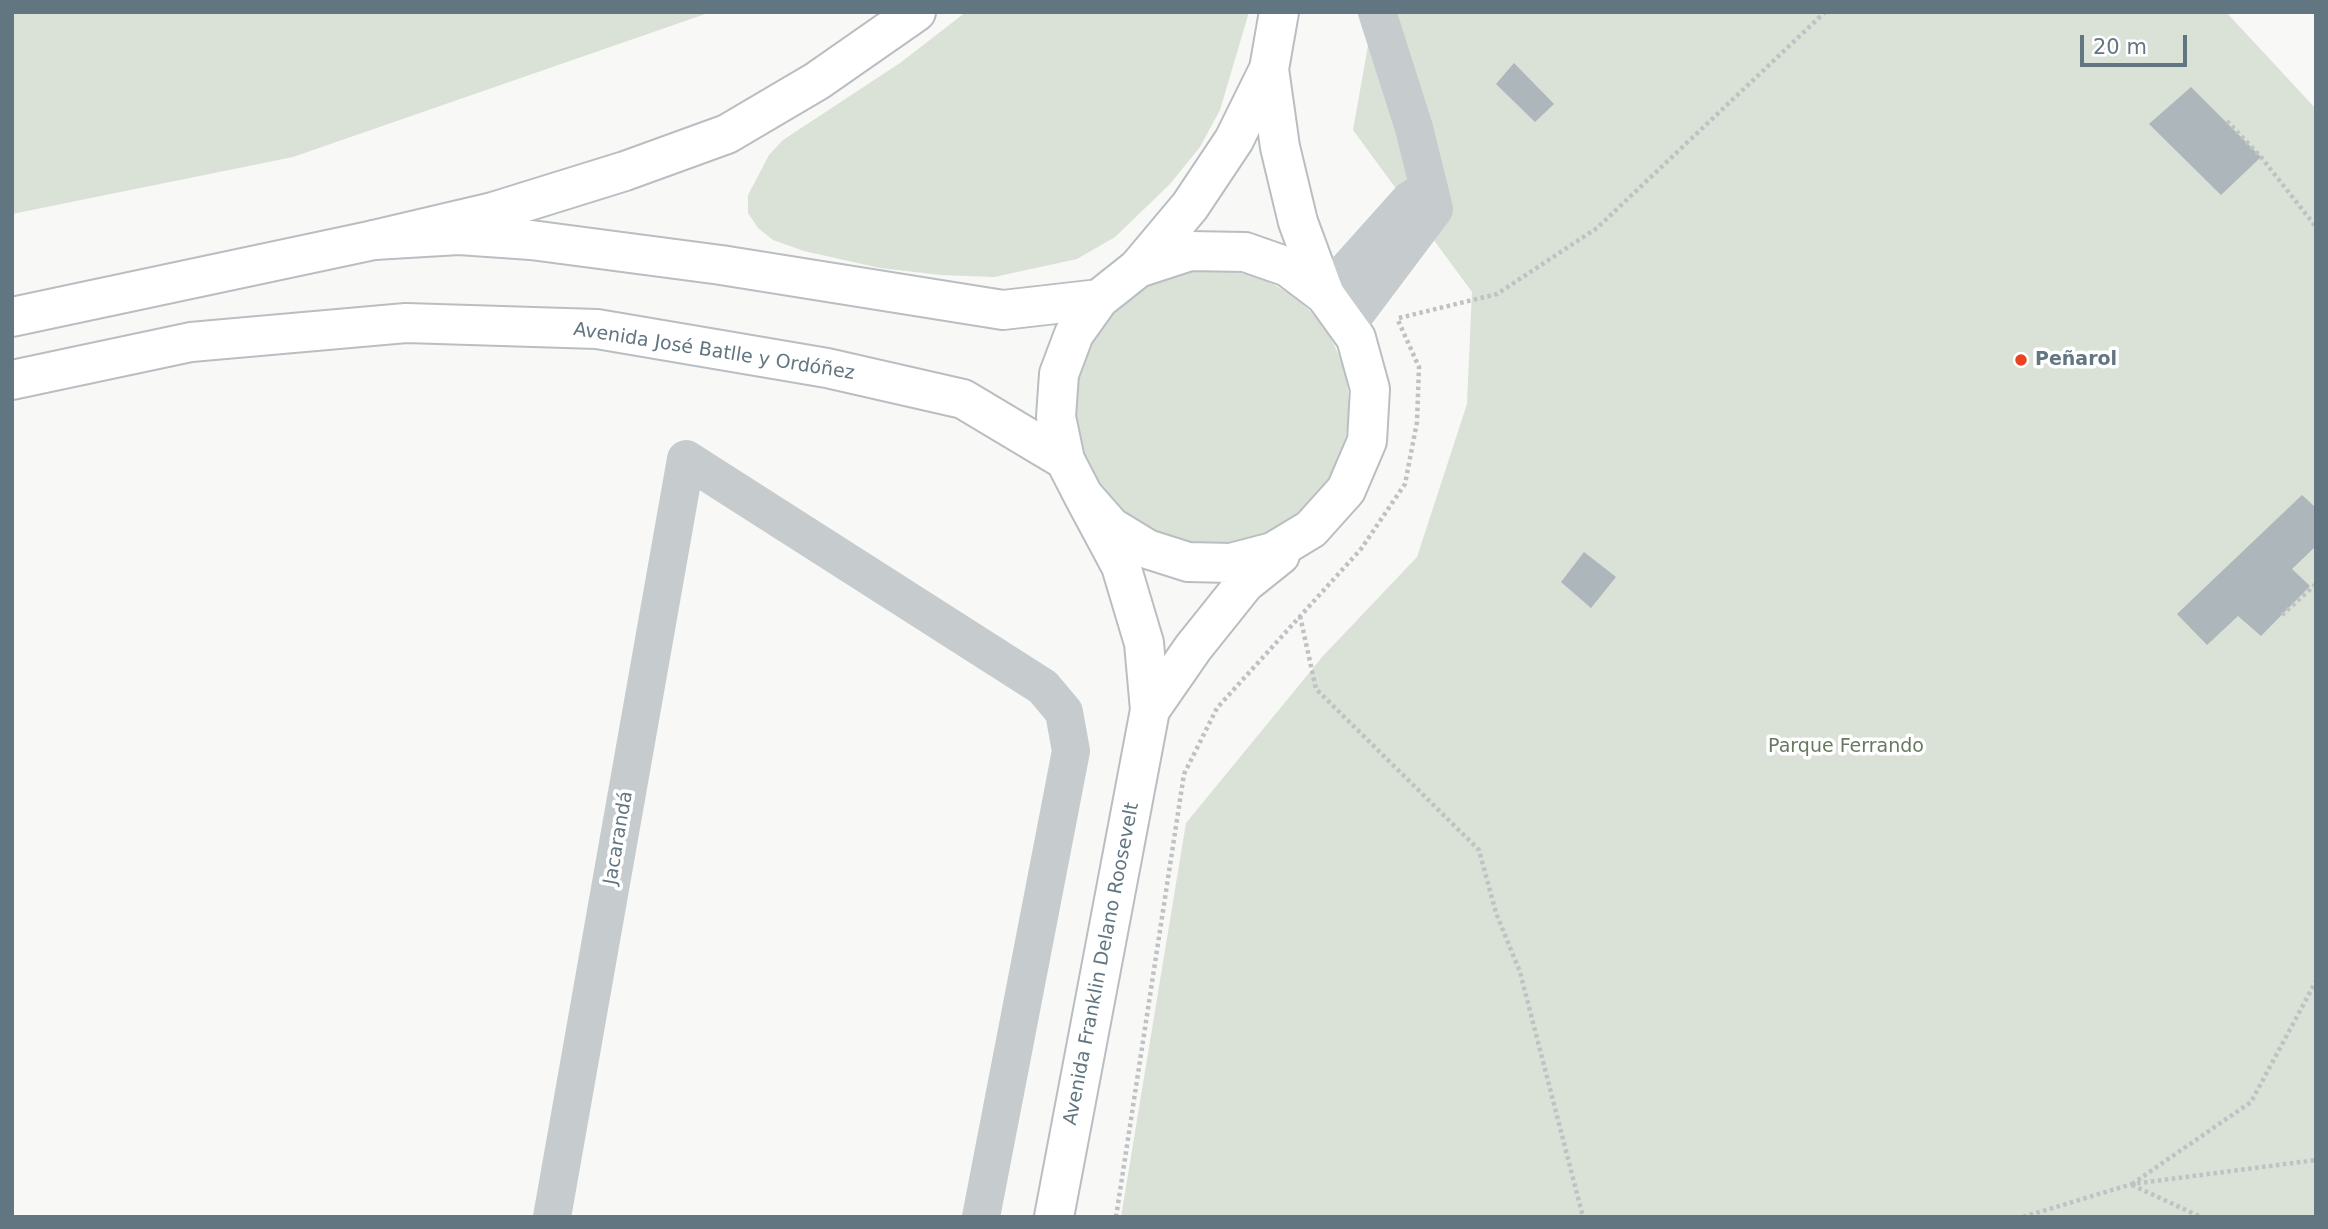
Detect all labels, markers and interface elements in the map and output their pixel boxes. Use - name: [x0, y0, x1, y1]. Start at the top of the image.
- scale bar: [2083, 21, 2190, 65]
- text: 20 m: [2093, 35, 2147, 59]
- street label: Avenida José Batlle y Ordóñez: [572, 319, 856, 385]
- place label: Peñarol: [2035, 349, 2117, 371]
- marker: Peñarol: [2013, 352, 2029, 368]
- park label: Parque Ferrando: [1768, 736, 1924, 758]
- street label: Jacarandá: [600, 789, 638, 887]
- street label: Avenida Franklin Delano Roosevelt: [1059, 801, 1145, 1127]

